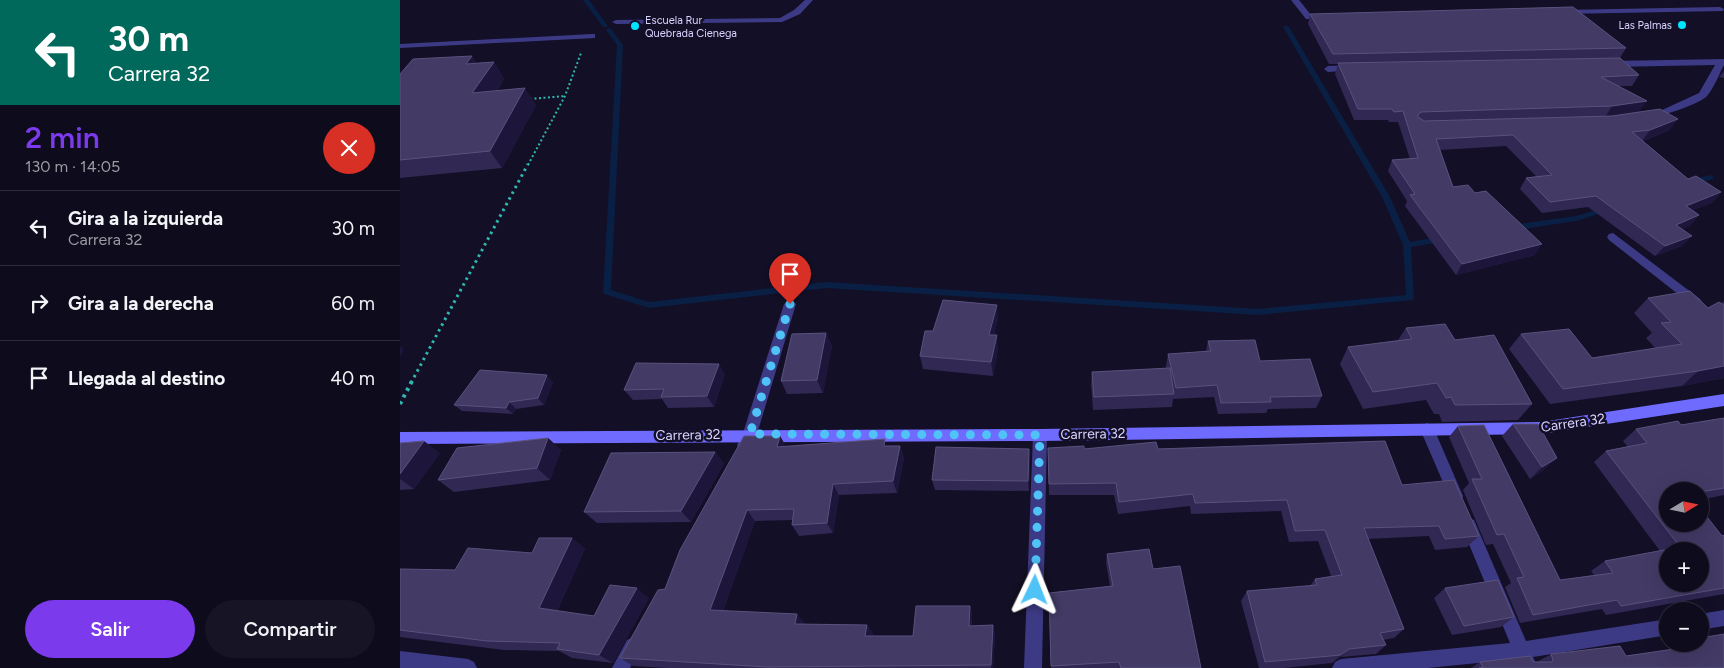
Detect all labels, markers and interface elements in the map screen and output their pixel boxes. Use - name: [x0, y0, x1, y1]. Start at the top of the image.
- place label: Escuela Rur Quebrada Cienega: [645, 14, 737, 40]
- text: 30 m: [108, 18, 189, 60]
- place label: Las Palmas: [1618, 19, 1672, 32]
- marker: Las Palmas: [1676, 19, 1688, 31]
- icon: left: [25, 20, 90, 85]
- marker: Escuela Rur Quebrada Cienega: [629, 20, 641, 32]
- text: Carrera 32: [108, 60, 210, 87]
- text: 2 min: [25, 119, 100, 156]
- button: close: [323, 122, 375, 174]
- text: 130 m · 14:05: [25, 157, 120, 176]
- text: Gira a la izquierda: [68, 207, 223, 230]
- icon: left: [25, 214, 53, 242]
- text: 30 m: [332, 217, 375, 240]
- text: Carrera 32: [68, 230, 142, 249]
- pin: [769, 253, 811, 304]
- icon: arrive: [776, 260, 804, 288]
- icon: right: [25, 289, 53, 317]
- text: Gira a la derecha: [68, 292, 214, 315]
- text: 60 m: [331, 292, 375, 315]
- icon: arrive: [25, 364, 53, 392]
- text: Llegada al destino: [68, 367, 225, 390]
- text: 40 m: [330, 367, 375, 390]
- street label: Carrera 32: [1540, 410, 1606, 436]
- street label: Carrera 32: [1060, 425, 1126, 443]
- street label: Carrera 32: [655, 426, 721, 444]
- north arrow: [1659, 482, 1709, 532]
- map controls: [1659, 482, 1709, 652]
- button: +: [1659, 542, 1709, 592]
- position arrow: [1008, 563, 1060, 615]
- button: Salir: [25, 600, 195, 658]
- button: Compartir: [205, 600, 375, 658]
- button: −: [1659, 602, 1709, 652]

